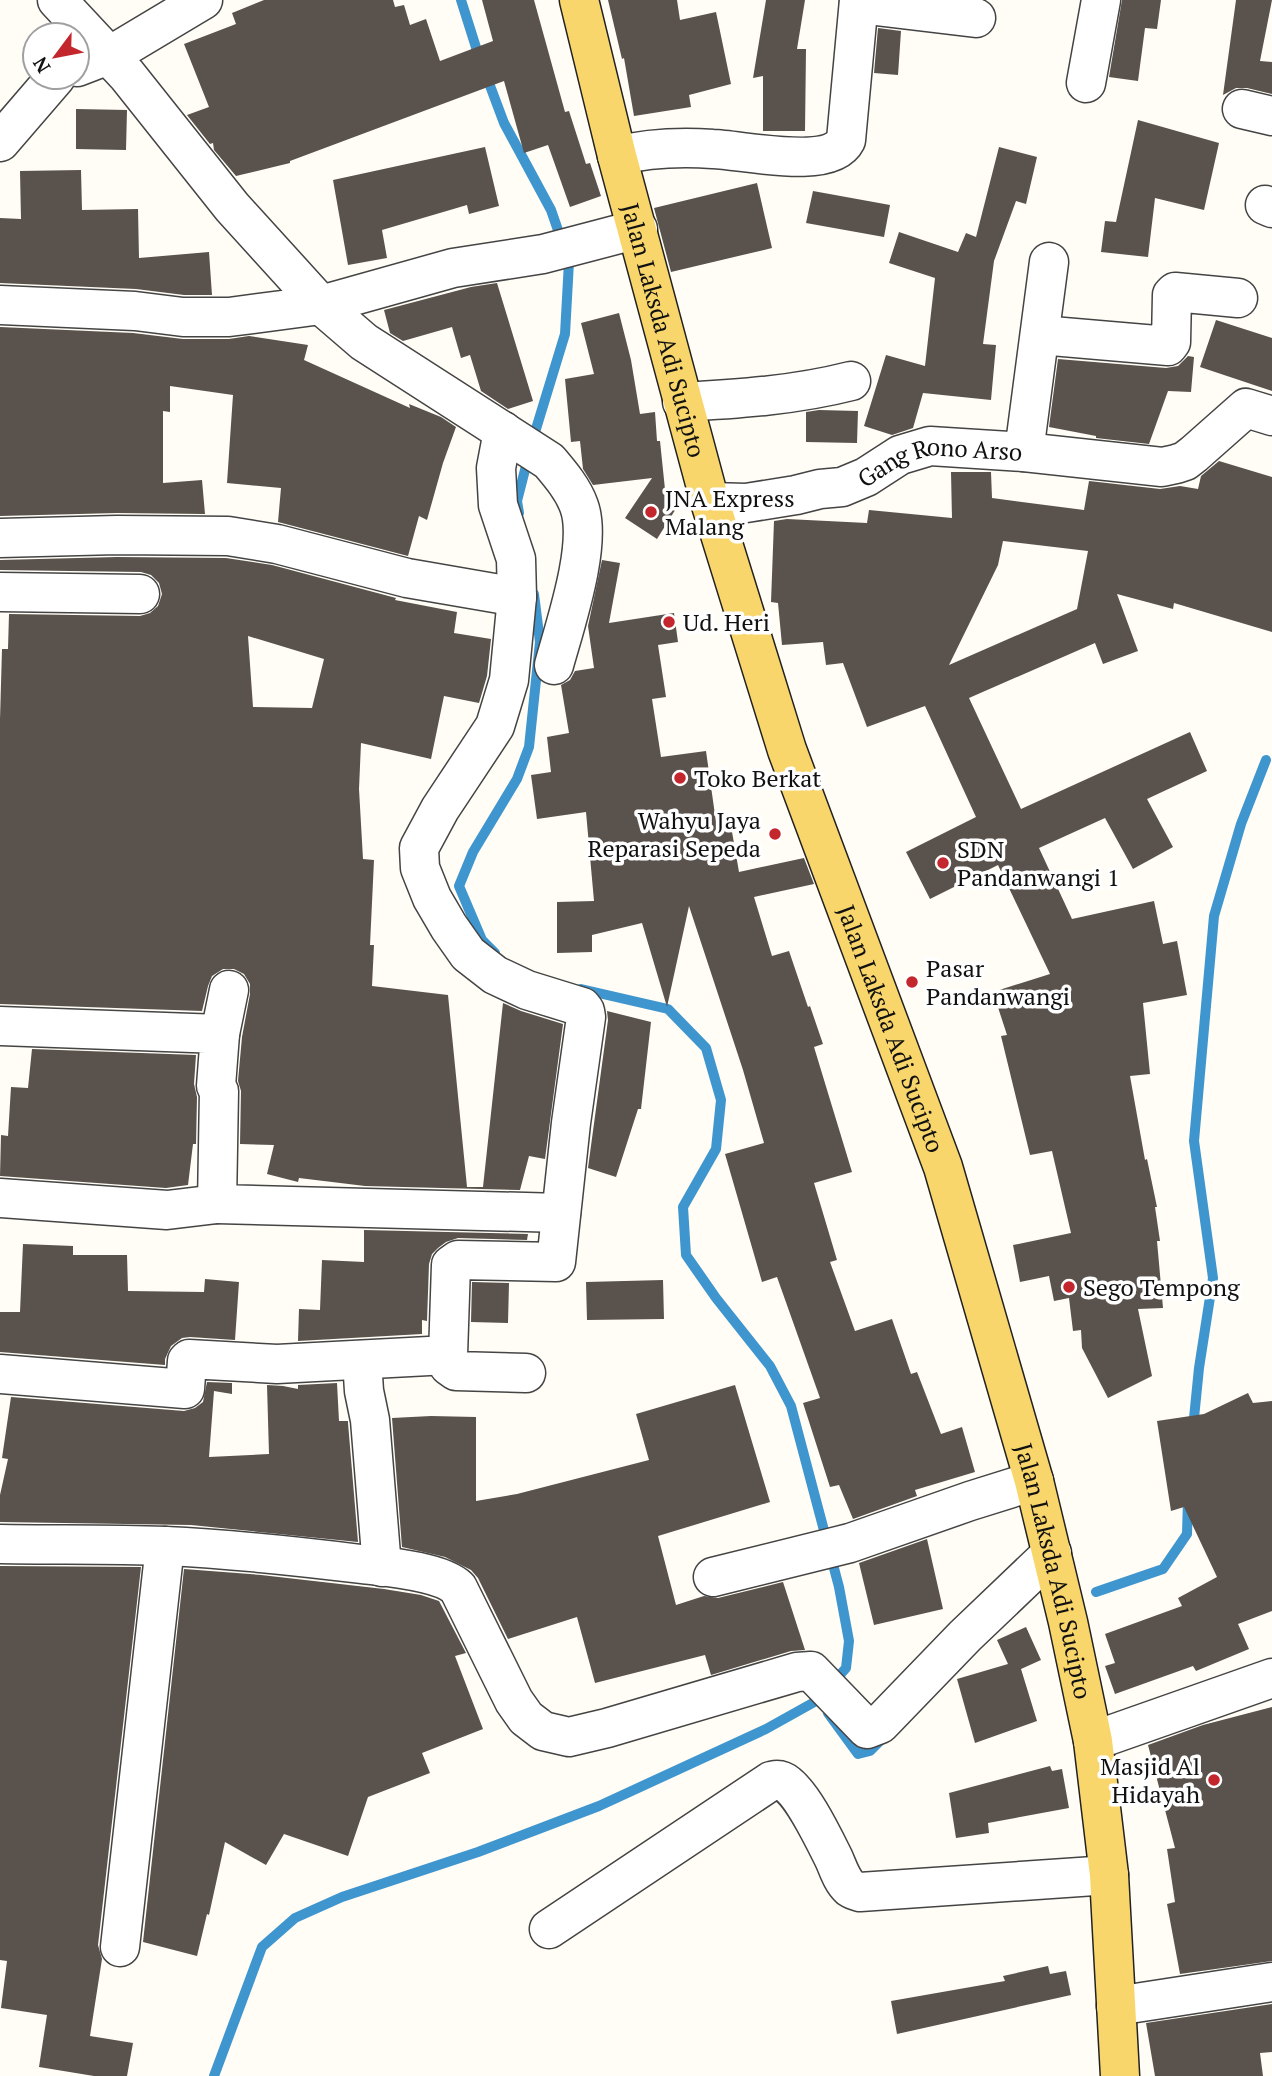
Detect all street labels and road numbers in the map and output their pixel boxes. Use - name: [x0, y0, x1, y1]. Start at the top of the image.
- street label: Jalan Laksda Adi Sucipto: [614, 200, 713, 461]
- street label: Gang Rono Arso: [851, 430, 1023, 494]
- street label: Jalan Laksda Adi Sucipto: [830, 900, 952, 1157]
- street label: Jalan Laksda Adi Sucipto: [1008, 1439, 1100, 1702]

